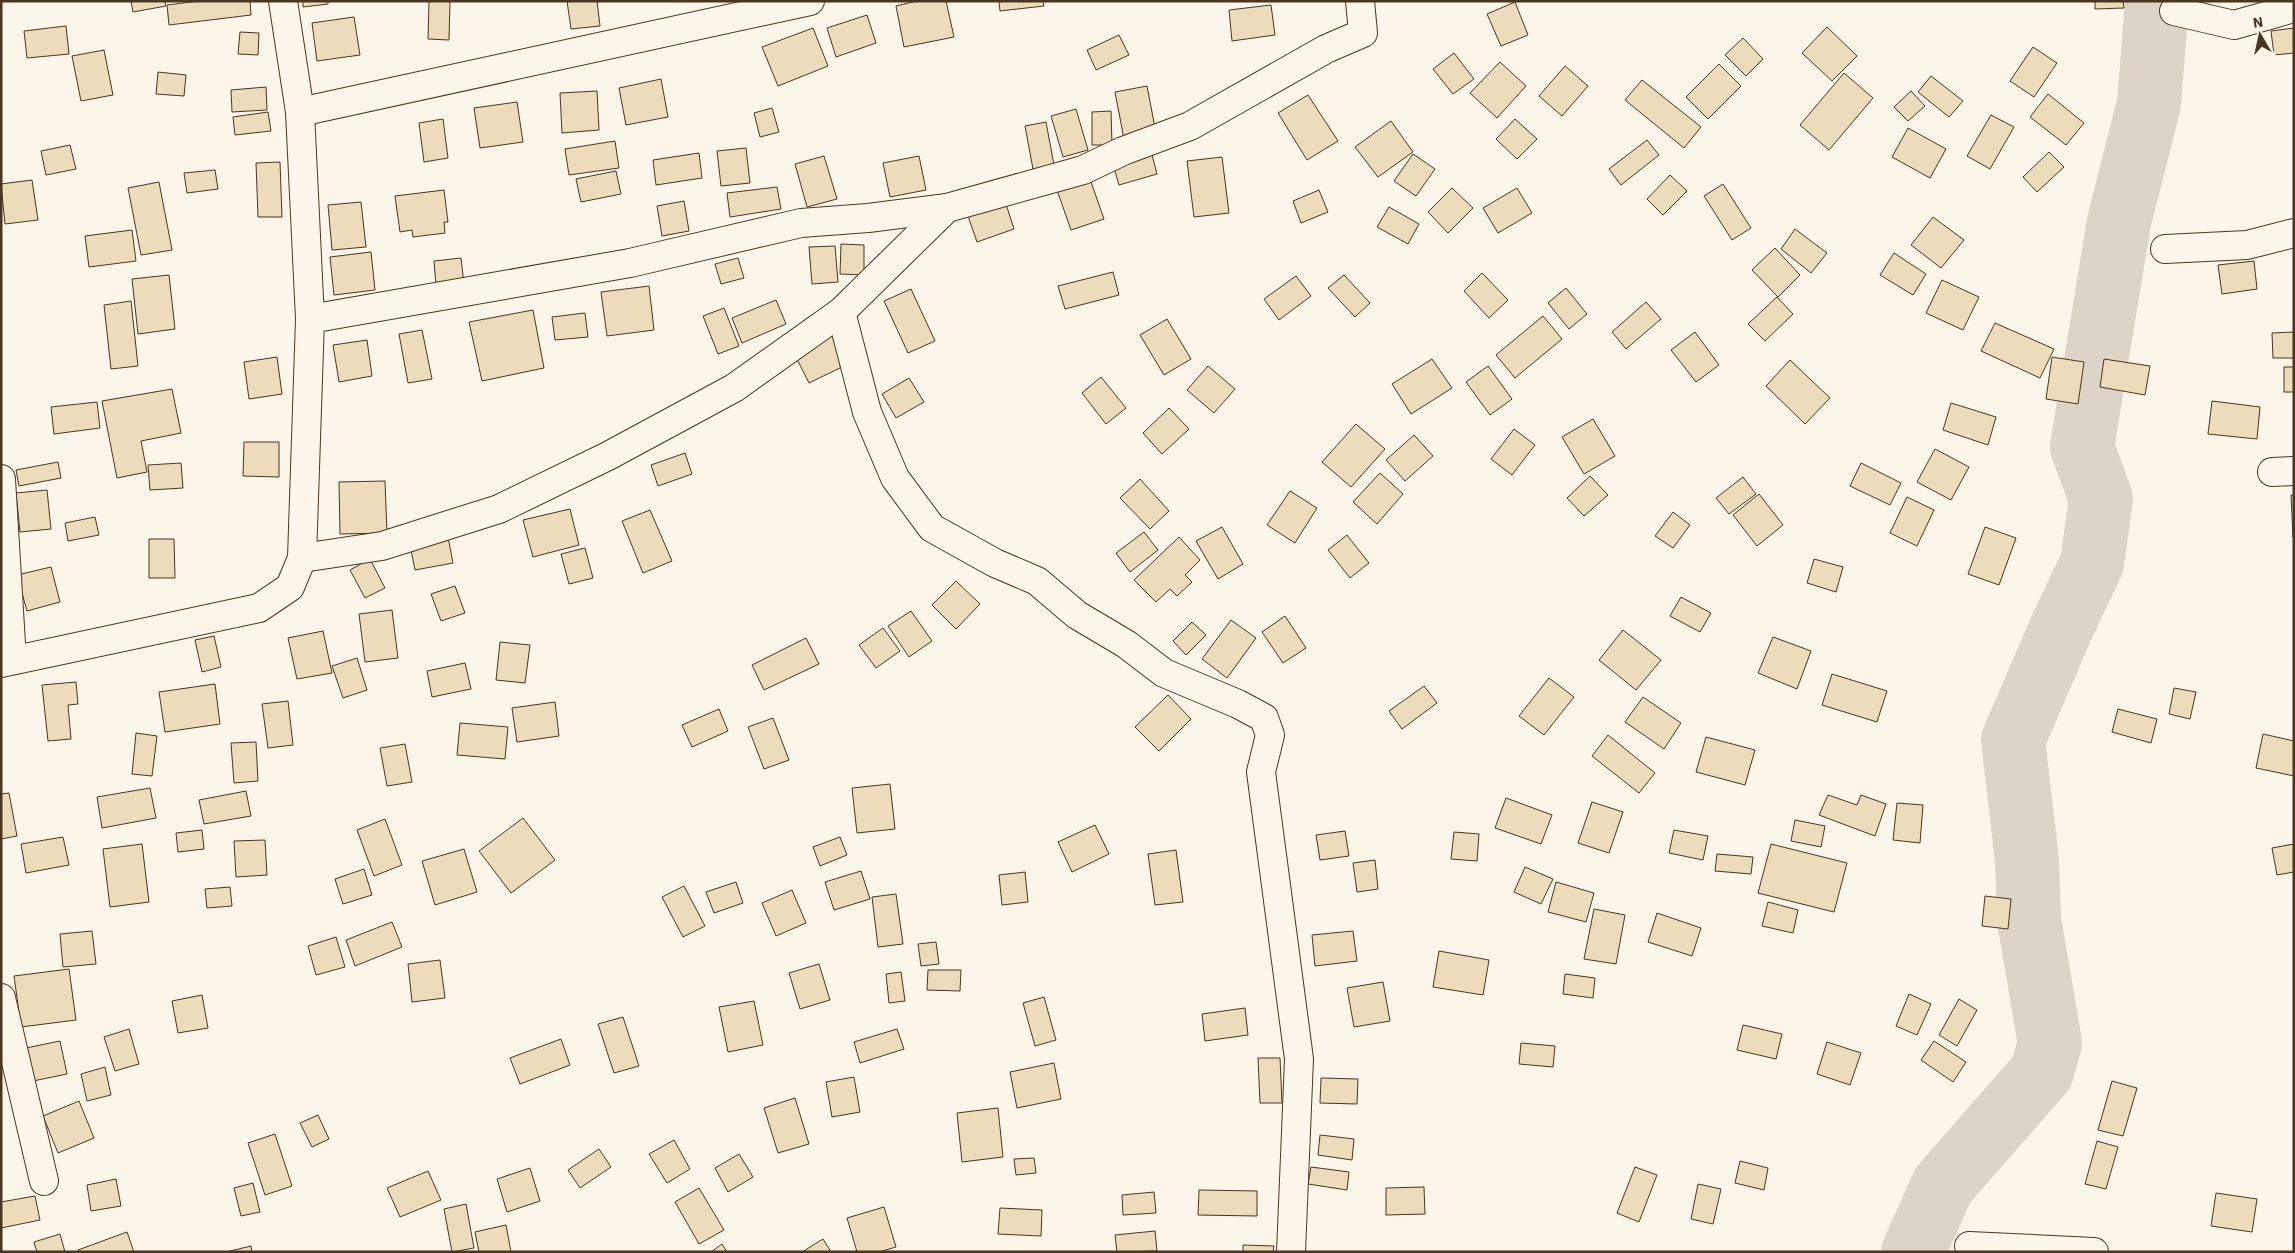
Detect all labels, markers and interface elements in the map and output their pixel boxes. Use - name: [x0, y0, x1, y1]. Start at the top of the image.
- north arrow: [2235, 10, 2285, 60]
- text: N: [2252, 12, 2264, 32]

